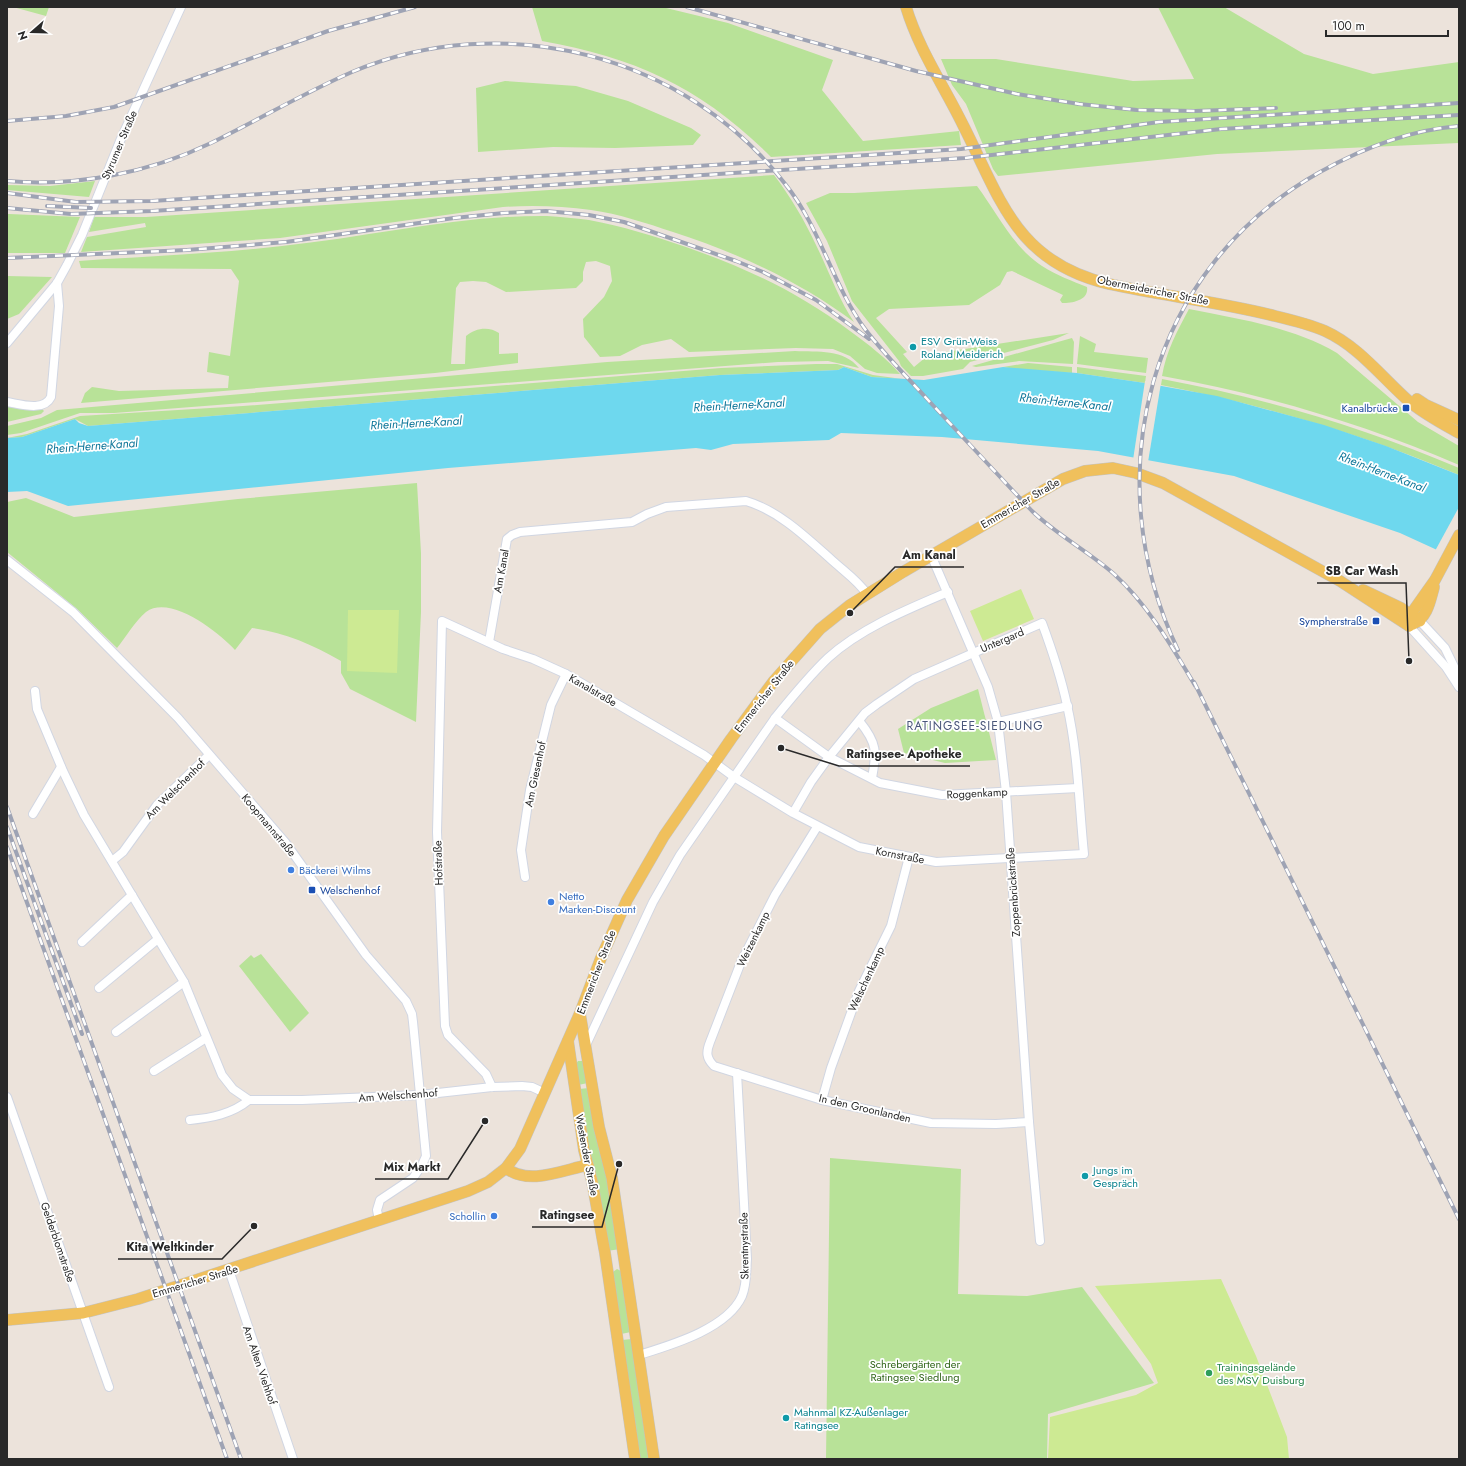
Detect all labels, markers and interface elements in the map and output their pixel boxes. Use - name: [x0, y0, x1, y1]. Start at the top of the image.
- north arrow: [12, 12, 52, 52]
- scale bar: [1326, 12, 1448, 38]
- text: 100 m: [1332, 17, 1365, 35]
- text: N: [14, 29, 32, 42]
- street label: Styrumer Straße: [97, 108, 141, 182]
- street label: Obermeidericher Straße: [1096, 271, 1211, 309]
- place label: ESV Grün-Weiss Roland Meiderich: [921, 333, 1003, 362]
- marker: ESV Grün-Weiss Roland Meiderich: [908, 342, 918, 352]
- water label: Rhein-Herne-Kanal: [1018, 388, 1113, 416]
- water label: Rhein-Herne-Kanal: [693, 394, 787, 416]
- place label: Kanalbrücke: [1341, 400, 1398, 416]
- marker: Kanalbrücke: [1401, 403, 1411, 413]
- water label: Rhein-Herne-Kanal: [370, 412, 464, 434]
- water label: Rhein-Herne-Kanal: [46, 434, 140, 458]
- water label: Rhein-Herne-Kanal: [1336, 447, 1429, 497]
- street label: Emmericher Straße: [978, 474, 1063, 532]
- callout: Am Kanal: [895, 543, 964, 567]
- text: Am Kanal: [901, 546, 956, 564]
- street label: Am Kanal: [489, 548, 513, 594]
- callout: SB Car Wash: [1317, 559, 1406, 583]
- text: SB Car Wash: [1326, 562, 1399, 580]
- place label: Sympherstraße: [1299, 613, 1368, 629]
- marker: Sympherstraße: [1371, 616, 1381, 626]
- street label: Untergard: [978, 624, 1026, 656]
- street label: Emmericher Straße: [730, 656, 798, 736]
- street label: Kanalstraße: [566, 670, 620, 710]
- district label: RATINGSEE-SIEDLUNG: [906, 717, 1044, 735]
- street label: Am Giesenhof: [520, 739, 550, 808]
- callout: Ratingsee- Apotheke: [839, 742, 970, 766]
- text: Ratingsee- Apotheke: [846, 745, 962, 763]
- street label: Am Welschenhof: [141, 755, 209, 823]
- street label: Roggenkamp: [946, 783, 1008, 803]
- street label: Koopmannstraße: [238, 790, 300, 860]
- street label: Hofstraße: [429, 840, 447, 886]
- street label: Kornstraße: [874, 842, 926, 868]
- street label: Zoppenbrückstraße: [1002, 846, 1024, 937]
- place label: Bäckerei Wilms: [299, 862, 371, 878]
- marker: Bäckerei Wilms: [286, 865, 296, 875]
- place label: Welschenhof: [320, 882, 381, 898]
- marker: Welschenhof: [307, 885, 317, 895]
- place label: Netto Marken-Discount: [559, 888, 636, 917]
- marker: Netto Marken-Discount: [546, 897, 556, 907]
- street label: Weizenkamp: [733, 909, 773, 969]
- street label: Emmericher Straße: [573, 927, 620, 1016]
- street label: Welschenkamp: [844, 944, 888, 1014]
- street label: Am Welschenhof: [358, 1084, 439, 1106]
- street label: In den Groonlanden: [817, 1090, 913, 1126]
- street label: Westender Straße: [571, 1113, 603, 1197]
- callout: Mix Markt: [375, 1155, 448, 1179]
- text: Mix Markt: [384, 1158, 441, 1176]
- place label: Jungs im Gespräch: [1091, 1162, 1138, 1191]
- marker: Jungs im Gespräch: [1080, 1171, 1090, 1181]
- street label: Gelderblomstraße: [37, 1200, 79, 1285]
- callout: Ratingsee: [532, 1203, 602, 1227]
- text: Ratingsee: [540, 1206, 595, 1224]
- place label: Schollin: [449, 1208, 486, 1224]
- marker: Schollin: [489, 1211, 499, 1221]
- street label: Skrentnystraße: [735, 1212, 753, 1280]
- callout: Kita Weltkinder: [118, 1235, 222, 1259]
- text: Kita Weltkinder: [126, 1238, 214, 1256]
- street label: Emmericher Straße: [150, 1260, 240, 1302]
- street label: Am Alten Viehhof: [239, 1323, 281, 1408]
- park label: Schrebergärten der Ratingsee Siedlung: [870, 1356, 960, 1385]
- place label: Trainingsgelände des MSV Duisburg: [1217, 1359, 1305, 1388]
- marker: Trainingsgelände des MSV Duisburg: [1204, 1368, 1214, 1378]
- place label: Mahnmal KZ-Außenlager Ratingsee: [794, 1404, 908, 1433]
- marker: Mahnmal KZ-Außenlager Ratingsee: [781, 1413, 791, 1423]

